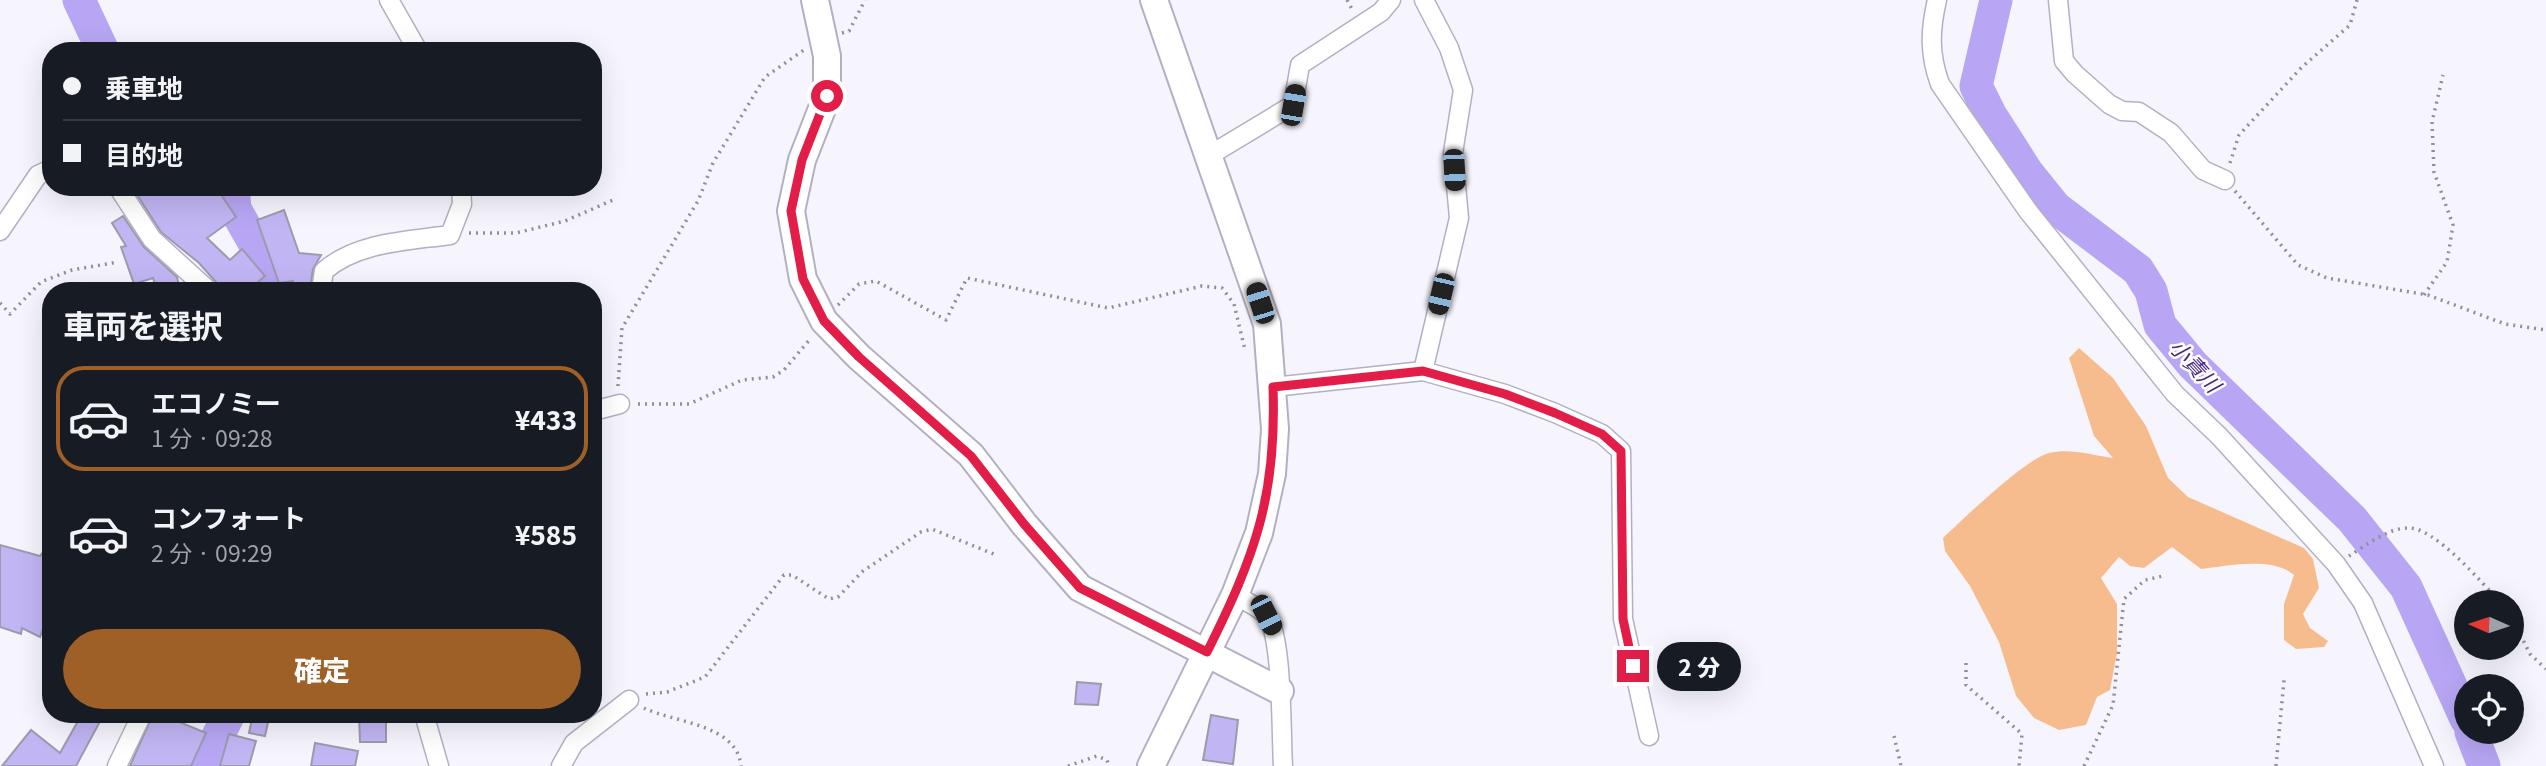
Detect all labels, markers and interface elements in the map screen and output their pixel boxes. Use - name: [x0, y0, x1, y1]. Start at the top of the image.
- text: 乗車地: [105, 68, 183, 105]
- route start: [811, 80, 843, 112]
- car: [1280, 82, 1307, 128]
- text: 目的地: [105, 135, 183, 172]
- car: [1443, 148, 1466, 192]
- car: [1427, 271, 1456, 317]
- car: [1244, 280, 1277, 326]
- text: 車両を選択: [63, 301, 223, 347]
- water label: 小責川: [2164, 332, 2230, 400]
- text: エコノミー: [151, 383, 281, 420]
- icon: car: [67, 387, 130, 450]
- text: ¥433: [515, 400, 577, 437]
- text: 1 分 · 09:28: [151, 420, 273, 454]
- text: コンフォート: [151, 498, 306, 535]
- icon: car: [67, 502, 130, 565]
- text: ¥585: [515, 515, 577, 552]
- text: 2 分 · 09:29: [151, 535, 273, 569]
- north arrow: [2454, 590, 2524, 660]
- map controls: [2454, 590, 2524, 744]
- car: [1248, 592, 1285, 638]
- button: 確定: [63, 629, 581, 709]
- callout: 2 分: [1658, 642, 1742, 690]
- text: 2 分: [1678, 649, 1720, 683]
- route end: [1617, 650, 1649, 682]
- button: locate: [2454, 674, 2524, 744]

